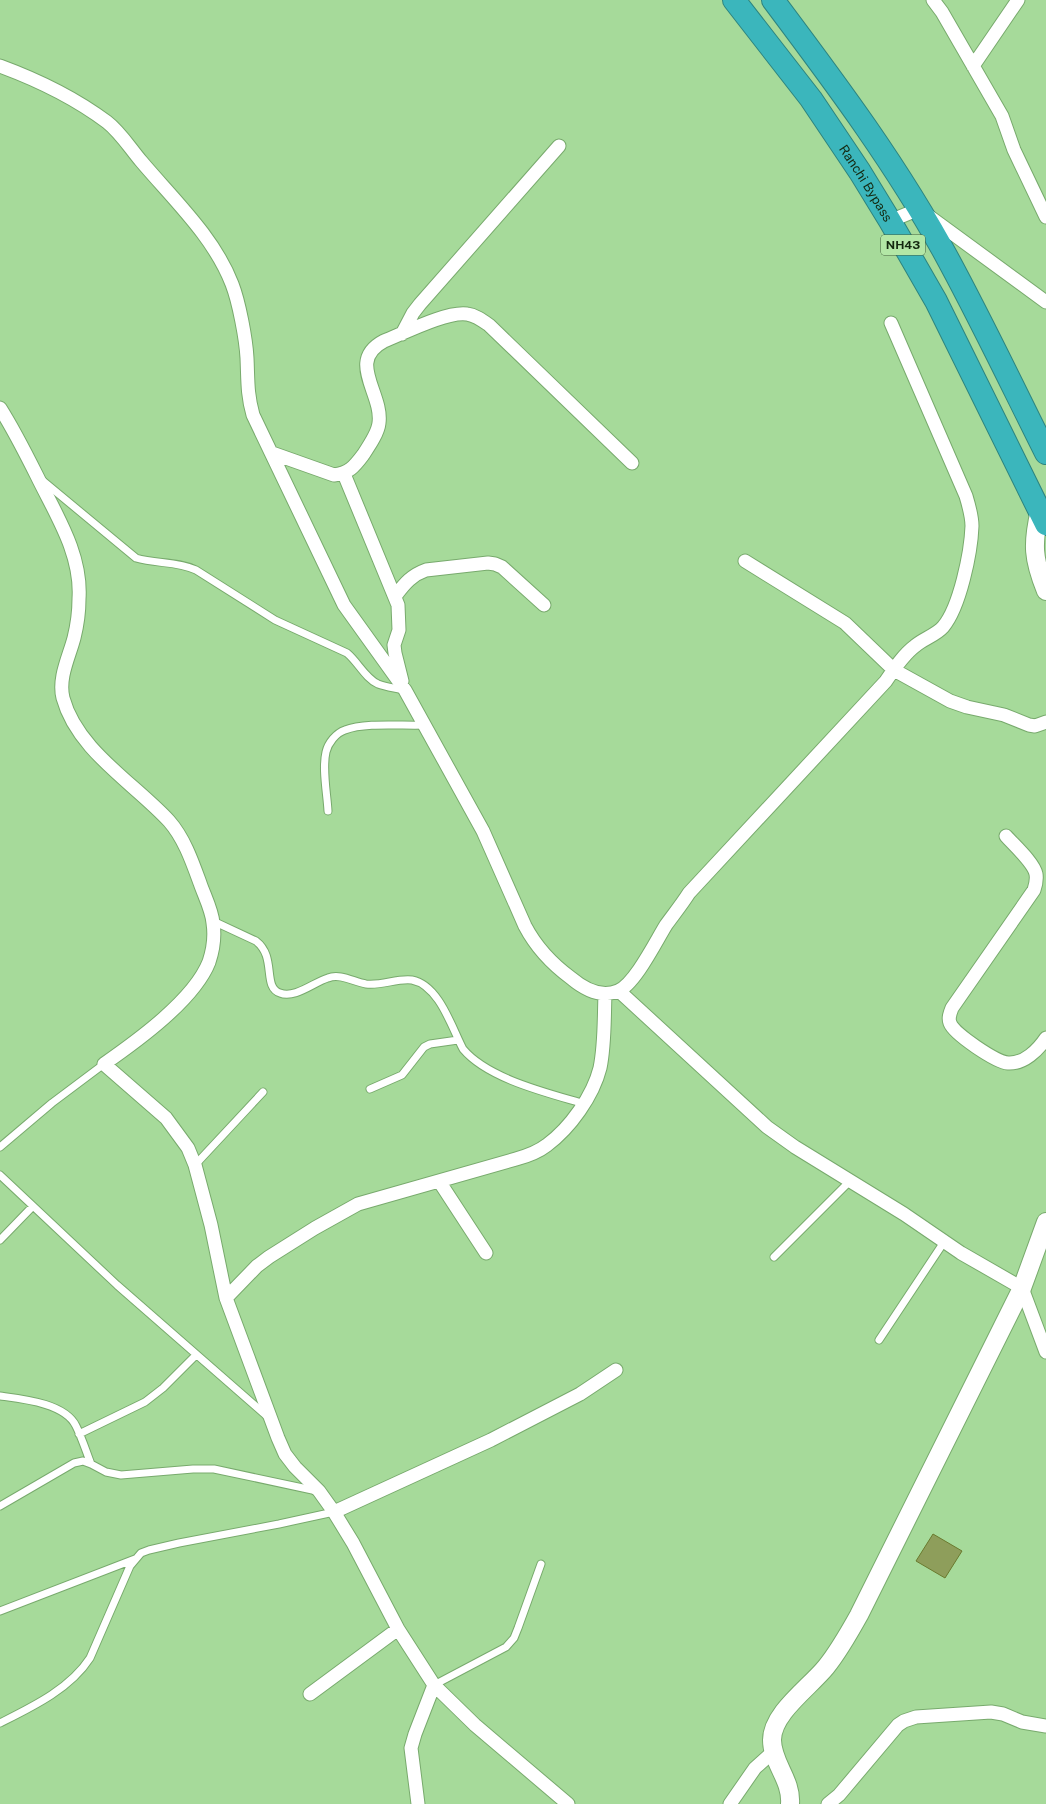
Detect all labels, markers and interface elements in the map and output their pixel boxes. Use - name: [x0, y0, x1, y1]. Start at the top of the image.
- street label: Ranchi Bypass: [836, 142, 896, 224]
- road number: NH43: [881, 235, 925, 255]

